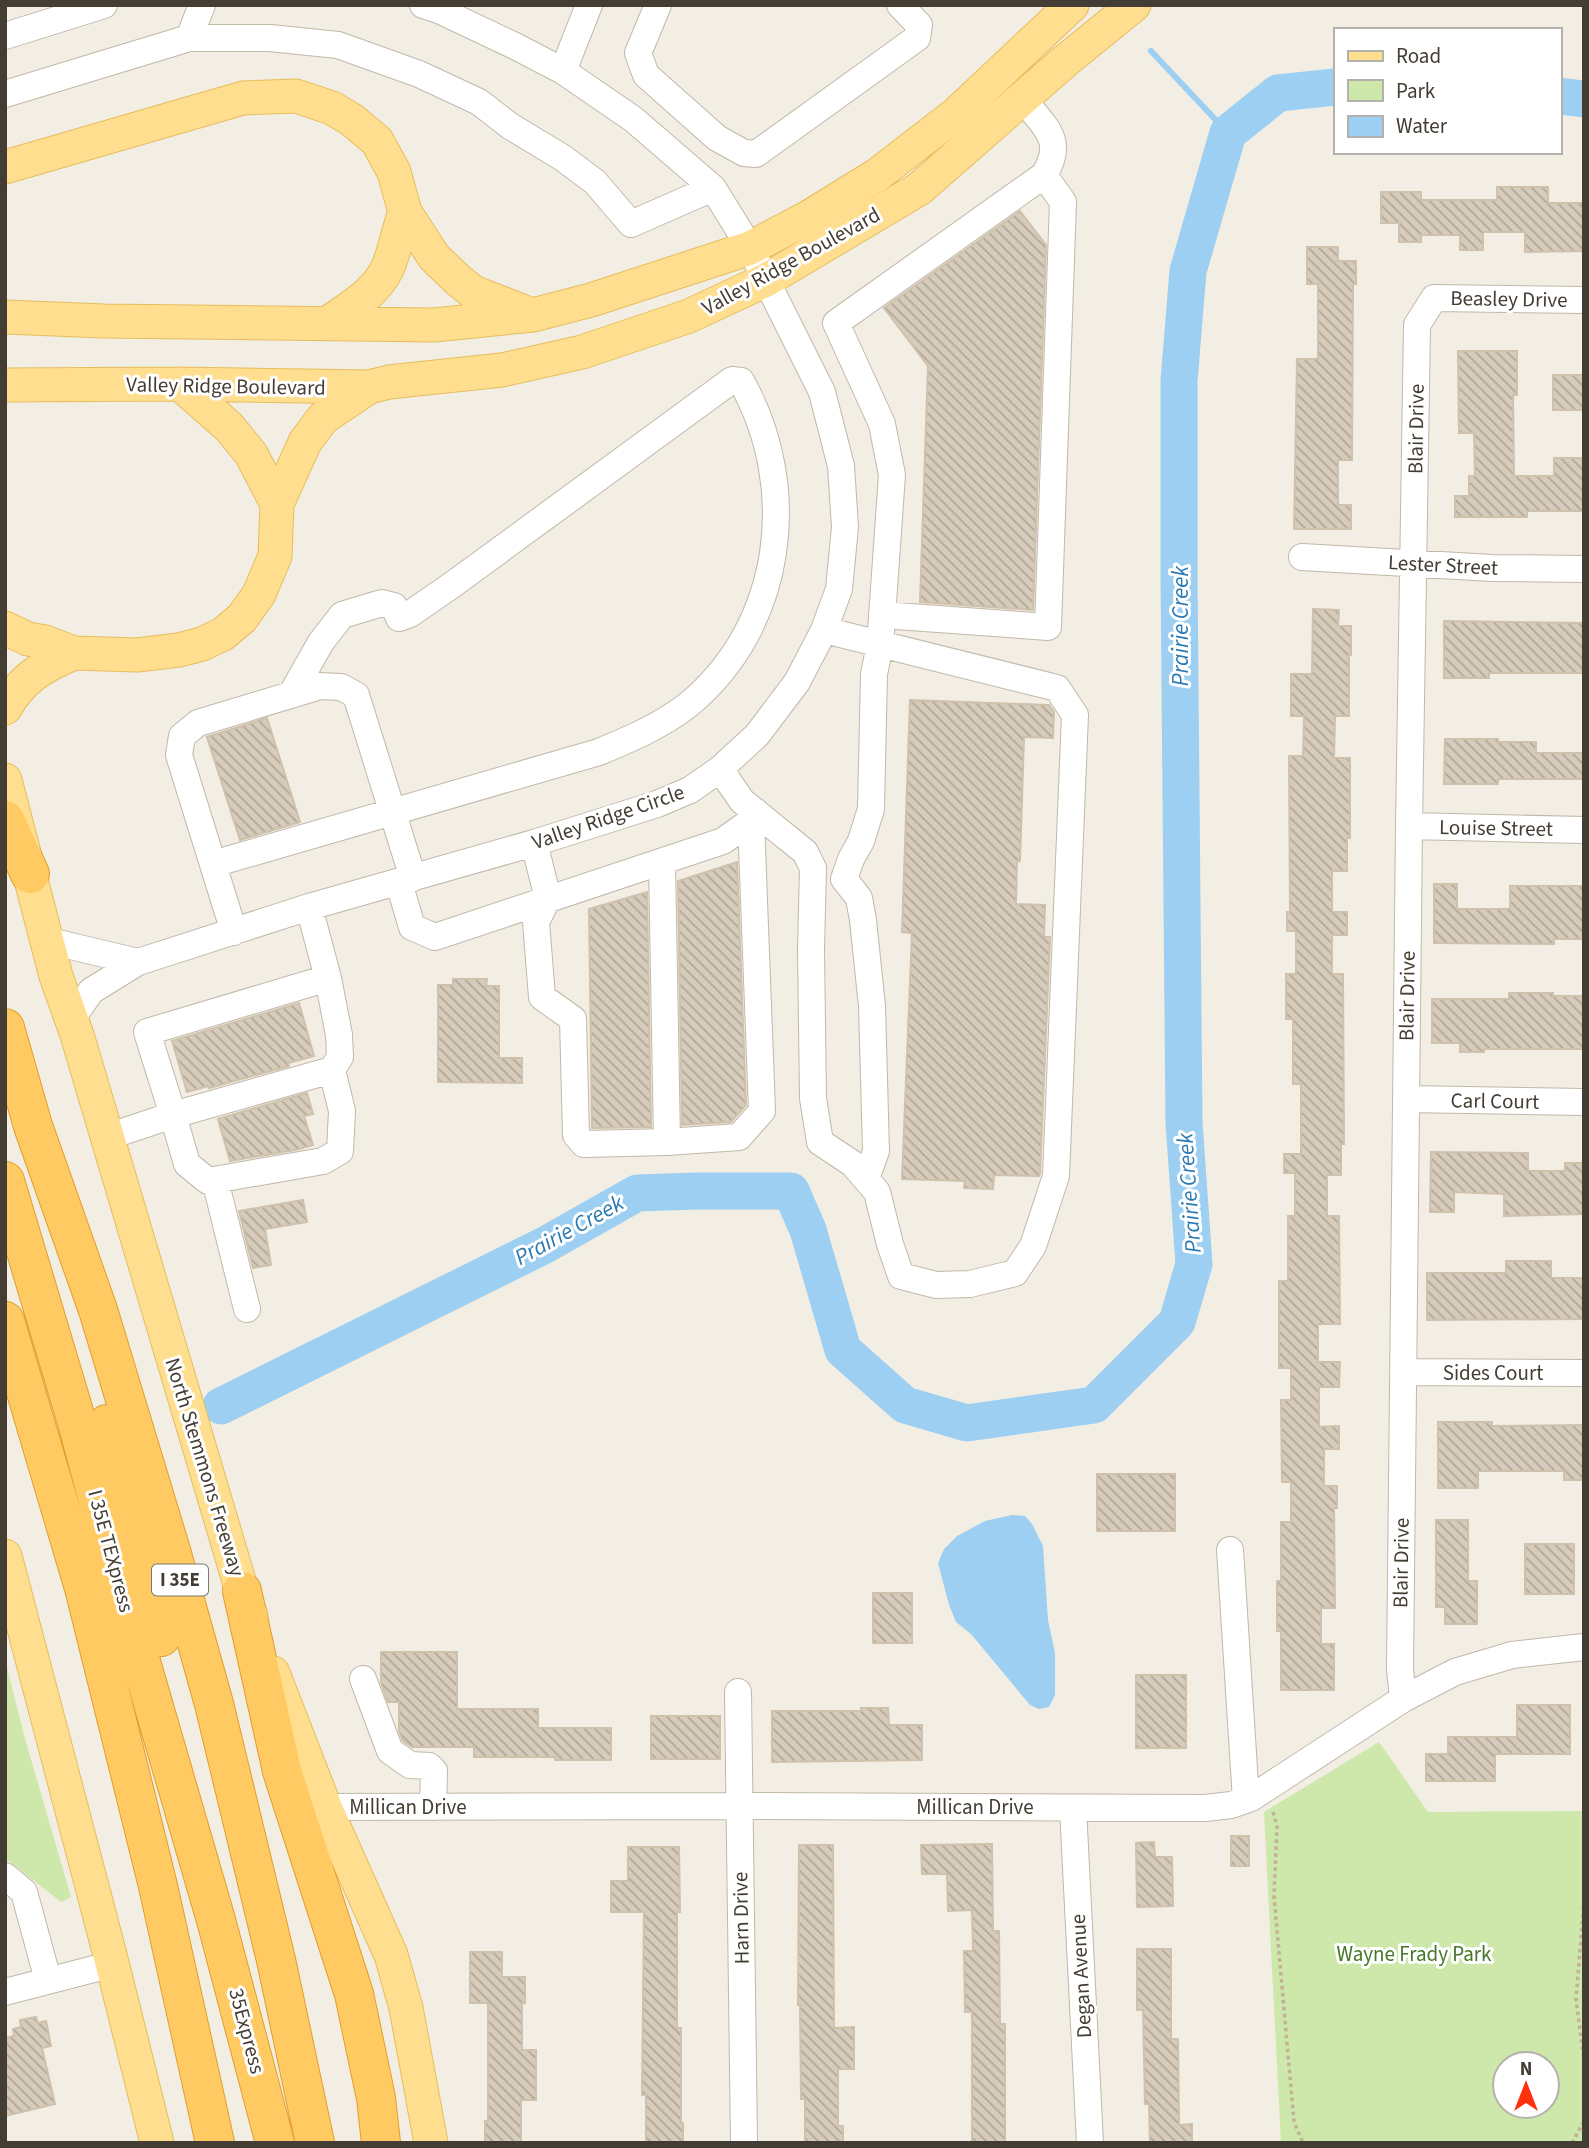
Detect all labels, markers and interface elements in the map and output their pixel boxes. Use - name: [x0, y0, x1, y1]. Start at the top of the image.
- legend: [1334, 28, 1561, 154]
- text: Road: [1396, 41, 1441, 71]
- text: Park: [1396, 76, 1436, 106]
- text: Water: [1396, 111, 1448, 141]
- street label: Valley Ridge Boulevard: [696, 199, 886, 323]
- street label: Beasley Drive: [1450, 283, 1568, 315]
- street label: Valley Ridge Boulevard: [126, 369, 326, 403]
- street label: Blair Drive: [1400, 384, 1432, 474]
- street label: Lester Street: [1387, 547, 1499, 583]
- water label: Prairie Creek: [1164, 565, 1197, 686]
- street label: Valley Ridge Circle: [528, 777, 688, 857]
- street label: Louise Street: [1439, 812, 1553, 844]
- street label: Blair Drive: [1391, 951, 1423, 1041]
- street label: Carl Court: [1450, 1085, 1540, 1117]
- water label: Prairie Creek: [1168, 1131, 1210, 1254]
- water label: Prairie Creek: [508, 1186, 631, 1274]
- street label: North Stemmons Freeway: [157, 1354, 253, 1580]
- street label: Sides Court: [1443, 1358, 1543, 1388]
- street label: I 35E TEXpress: [80, 1486, 142, 1616]
- street label: Blair Drive: [1385, 1518, 1417, 1608]
- road number: I 35E: [152, 1564, 208, 1596]
- street label: Millican Drive: [349, 1792, 467, 1822]
- street label: Millican Drive: [916, 1792, 1034, 1822]
- street label: Harn Drive: [725, 1871, 757, 1965]
- street label: Degan Avenue: [1063, 1913, 1099, 2039]
- park label: Wayne Frady Park: [1337, 1939, 1492, 1969]
- street label: 35Express: [221, 1985, 273, 2077]
- north arrow: [1491, 2050, 1561, 2120]
- text: N: [1520, 2056, 1532, 2083]

